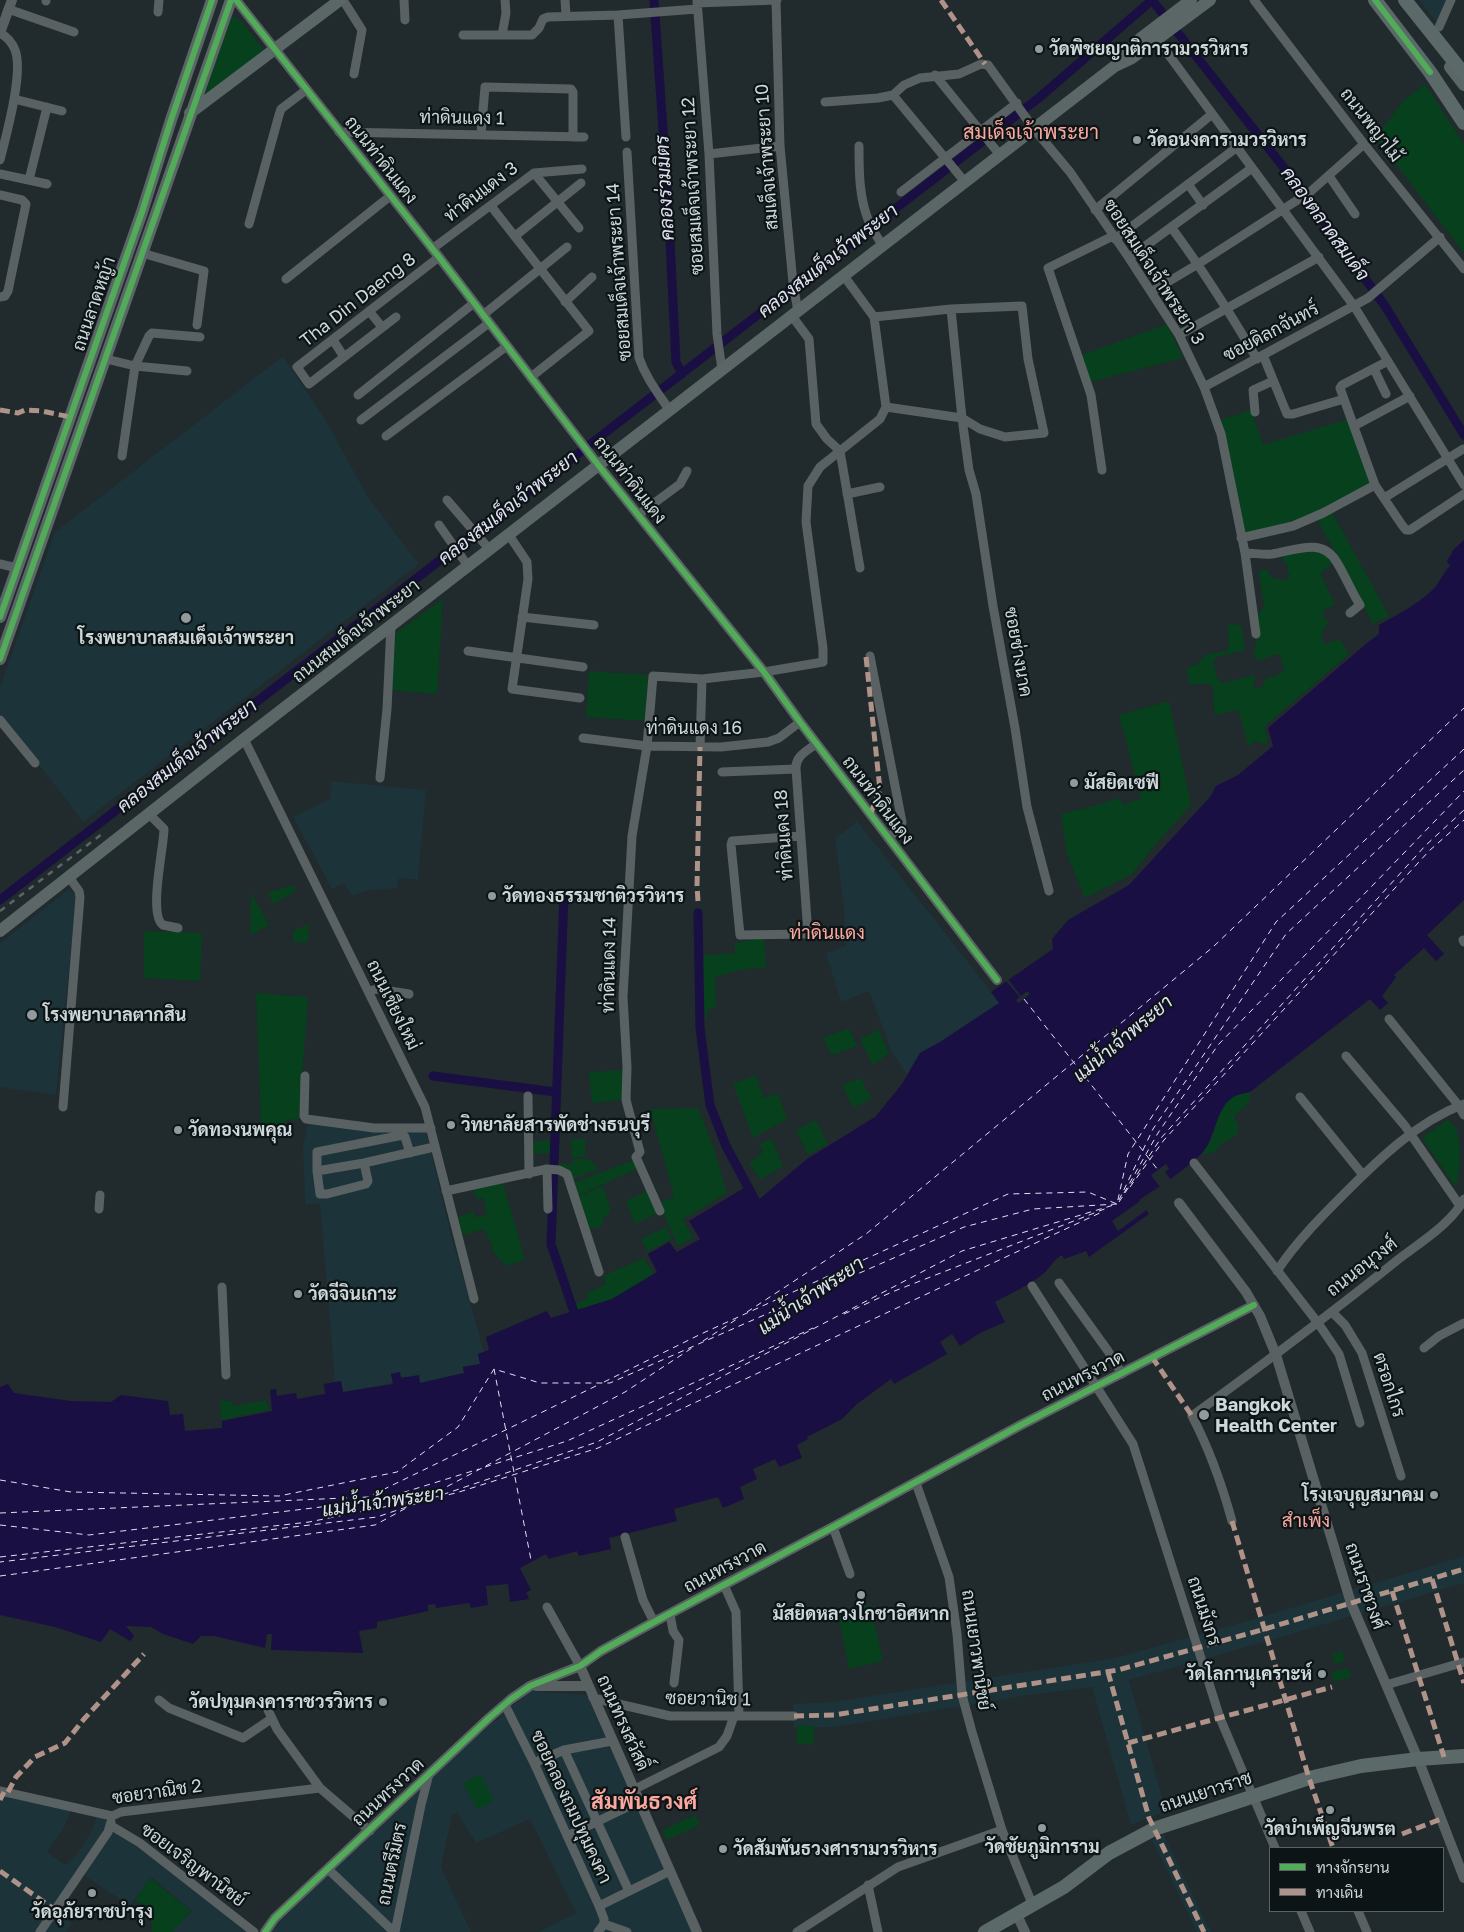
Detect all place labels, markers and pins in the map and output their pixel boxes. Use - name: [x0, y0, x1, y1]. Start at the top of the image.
- place label: วัดพิชยญาติการามวรวิหาร: [1049, 38, 1248, 60]
- marker: วัดพิชยญาติการามวรวิหาร: [1033, 43, 1045, 55]
- place label: วัดอนงคารามวรวิหาร: [1147, 129, 1307, 151]
- marker: วัดอนงคารามวรวิหาร: [1131, 134, 1143, 146]
- marker: โรงพยาบาลสมเด็จเจ้าพระยา: [179, 611, 193, 625]
- place label: โรงพยาบาลสมเด็จเจ้าพระยา: [78, 627, 294, 649]
- place label: มัสยิดเซฟี: [1084, 772, 1159, 794]
- marker: มัสยิดเซฟี: [1068, 777, 1080, 789]
- place label: วัดทองธรรมชาติวรวิหาร: [502, 885, 684, 907]
- marker: วัดทองธรรมชาติวรวิหาร: [486, 890, 498, 902]
- place label: โรงพยาบาลตากสิน: [43, 1004, 186, 1026]
- marker: โรงพยาบาลตากสิน: [25, 1008, 39, 1022]
- place label: วิทยาลัยสารพัดช่างธนบุรี: [461, 1114, 650, 1136]
- place label: วัดทองนพคุณ: [188, 1119, 293, 1141]
- marker: วิทยาลัยสารพัดช่างธนบุรี: [445, 1119, 457, 1131]
- marker: วัดทองนพคุณ: [172, 1124, 184, 1136]
- place label: วัดจีจินเกาะ: [308, 1283, 397, 1305]
- marker: วัดจีจินเกาะ: [292, 1288, 304, 1300]
- place label: Bangkok Health Center: [1215, 1394, 1337, 1436]
- marker: Bangkok Health Center: [1197, 1408, 1211, 1422]
- place label: โรงเจบุญสมาคม: [1302, 1484, 1424, 1506]
- marker: โรงเจบุญสมาคม: [1428, 1489, 1440, 1501]
- marker: มัสยิดหลวงโกชาอิศหาก: [855, 1589, 867, 1601]
- place label: มัสยิดหลวงโกชาอิศหาก: [772, 1603, 950, 1625]
- place label: วัดโลกานุเคราะห์: [1185, 1663, 1312, 1685]
- marker: วัดโลกานุเคราะห์: [1316, 1668, 1328, 1680]
- place label: วัดปทุมคงคาราชวรวิหาร: [189, 1691, 373, 1713]
- marker: วัดปทุมคงคาราชวรวิหาร: [377, 1696, 389, 1708]
- marker: วัดบำเพ็ญจีนพรต: [1324, 1804, 1336, 1816]
- place label: วัดบำเพ็ญจีนพรต: [1264, 1818, 1396, 1840]
- marker: วัดชัยภูมิการาม: [1036, 1822, 1048, 1834]
- place label: วัดชัยภูมิการาม: [984, 1836, 1100, 1858]
- place label: วัดสัมพันธวงศารามวรวิหาร: [733, 1838, 938, 1860]
- marker: วัดสัมพันธวงศารามวรวิหาร: [717, 1843, 729, 1855]
- marker: วัดอุภัยราชบำรุง: [86, 1887, 98, 1899]
- place label: วัดอุภัยราชบำรุง: [31, 1901, 153, 1923]

